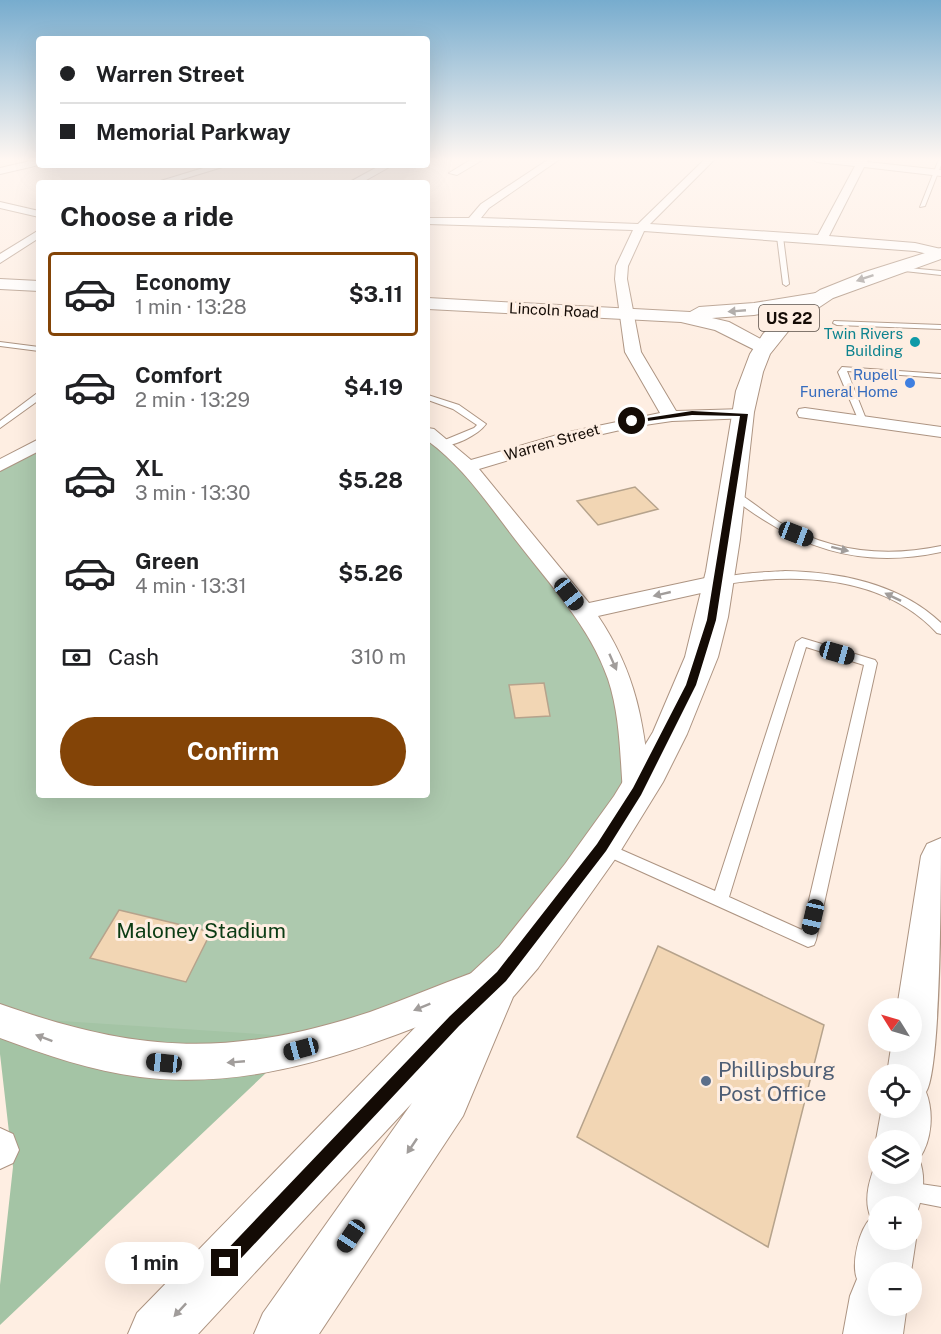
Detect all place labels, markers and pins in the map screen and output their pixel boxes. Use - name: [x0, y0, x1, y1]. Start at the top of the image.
- place label: Twin Rivers Building: [824, 325, 903, 359]
- marker: Twin Rivers Building: [908, 335, 922, 349]
- place label: Rupell Funeral Home: [800, 366, 898, 400]
- marker: Rupell Funeral Home: [903, 376, 917, 390]
- place label: Phillipsburg Post Office: [718, 1057, 835, 1106]
- marker: Phillipsburg Post Office: [699, 1074, 713, 1088]

